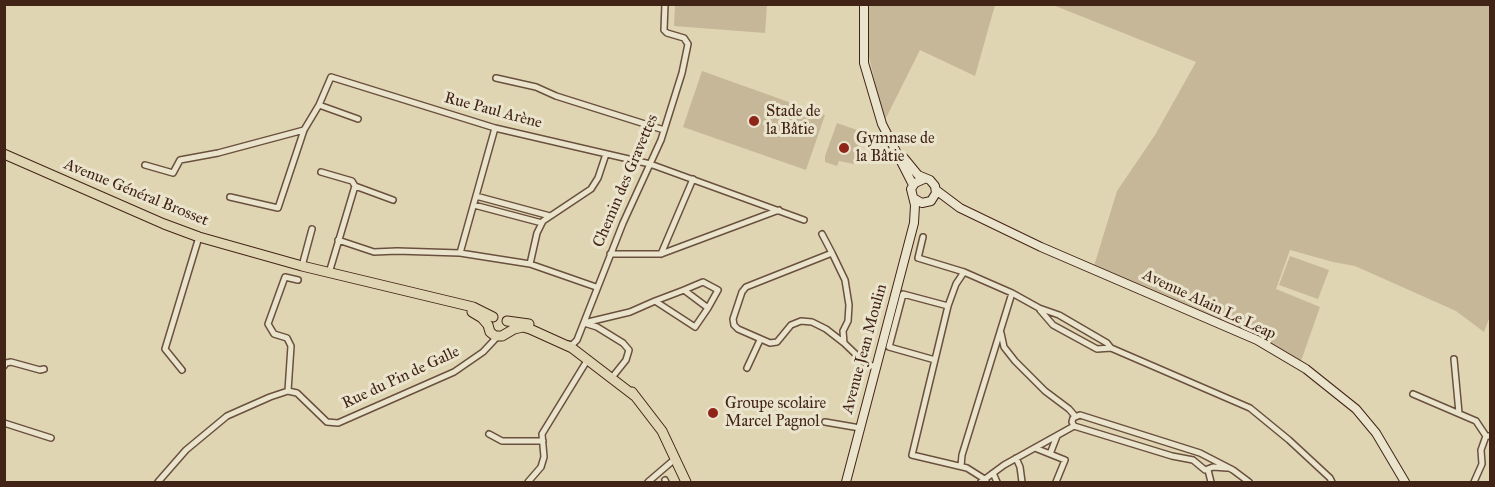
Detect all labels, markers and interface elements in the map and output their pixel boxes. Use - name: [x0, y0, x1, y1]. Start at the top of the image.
- street label: Rue Paul Arène: [442, 89, 544, 133]
- place label: Stade de la Bâtie: [766, 102, 820, 140]
- street label: Chemin des Gravettes: [589, 112, 663, 250]
- marker: Stade de la Bâtie: [747, 114, 761, 128]
- place label: Gymnase de la Bâtie: [856, 129, 935, 167]
- marker: Gymnase de la Bâtie: [837, 141, 851, 155]
- street label: Avenue Général Brosset: [61, 155, 211, 231]
- street label: Avenue Alain Le Leap: [1139, 266, 1279, 344]
- street label: Avenue Jean Moulin: [838, 282, 892, 416]
- street label: Rue du Pin de Galle: [339, 342, 463, 414]
- place label: Groupe scolaire Marcel Pagnol: [725, 394, 826, 432]
- marker: Groupe scolaire Marcel Pagnol: [706, 406, 720, 420]

